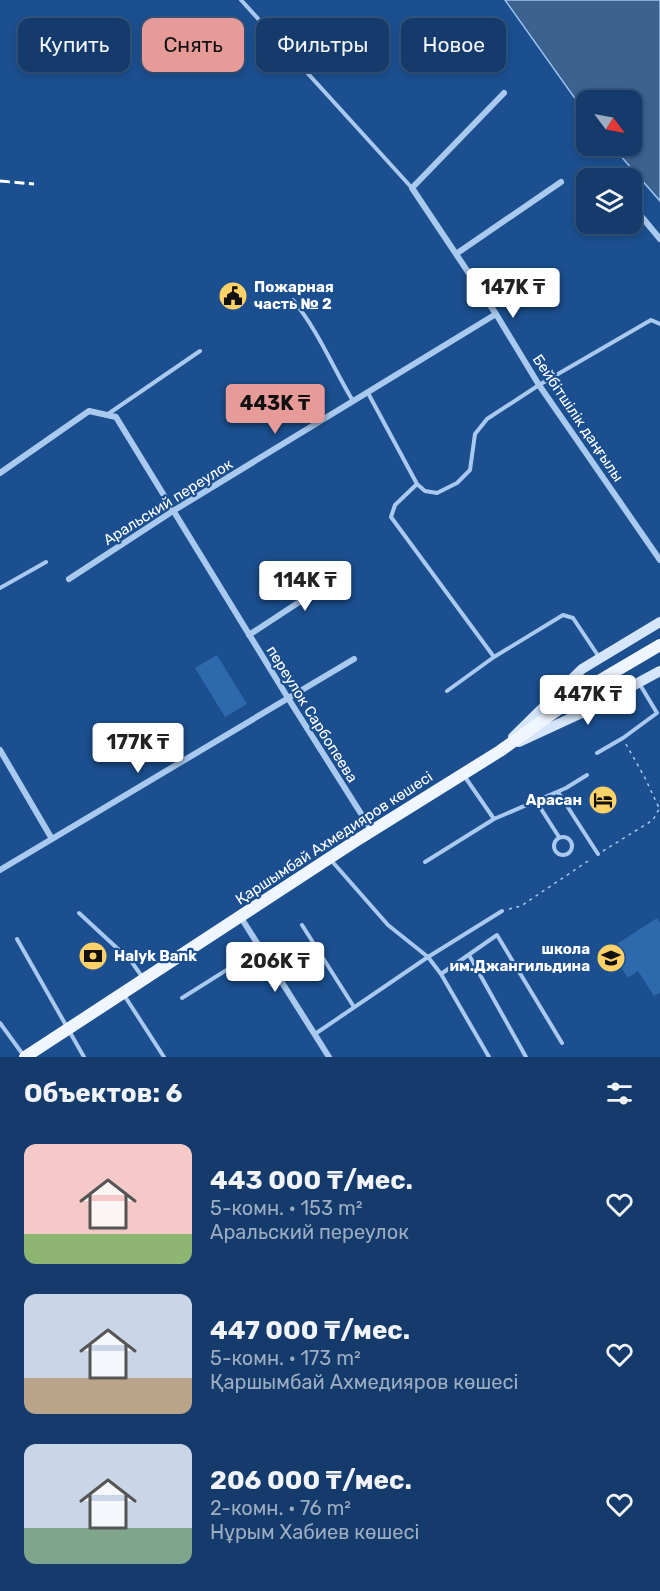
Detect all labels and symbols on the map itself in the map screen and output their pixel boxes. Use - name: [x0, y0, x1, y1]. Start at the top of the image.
- north arrow: [576, 90, 642, 156]
- pin: 147K ₸: [464, 268, 562, 319]
- place label: Пожарная часть № 2: [254, 278, 334, 313]
- public building icon: Пожарная часть № 2: [217, 280, 249, 312]
- street label: Бейбітшілік даңғылы: [529, 351, 627, 485]
- pin: 443K ₸: [226, 384, 324, 435]
- street label: Аральский переулок: [100, 455, 236, 549]
- pin: 114K ₸: [256, 561, 354, 612]
- street label: переулок Сарбопеева: [262, 642, 362, 786]
- pin: 447K ₸: [539, 675, 637, 726]
- pin: 177K ₸: [89, 723, 187, 774]
- street label: Қаршымбай Ахмедияров көшесі: [232, 767, 436, 909]
- hotel icon: Арасан: [587, 784, 619, 816]
- place label: Арасан: [526, 791, 582, 809]
- bank icon: Halyk Bank: [77, 940, 109, 972]
- place label: школа им.Джангильдина: [449, 940, 590, 975]
- pin: 206K ₸: [226, 942, 324, 993]
- school or university icon: школа им.Джангильдина: [595, 942, 627, 974]
- place label: Halyk Bank: [114, 947, 197, 965]

